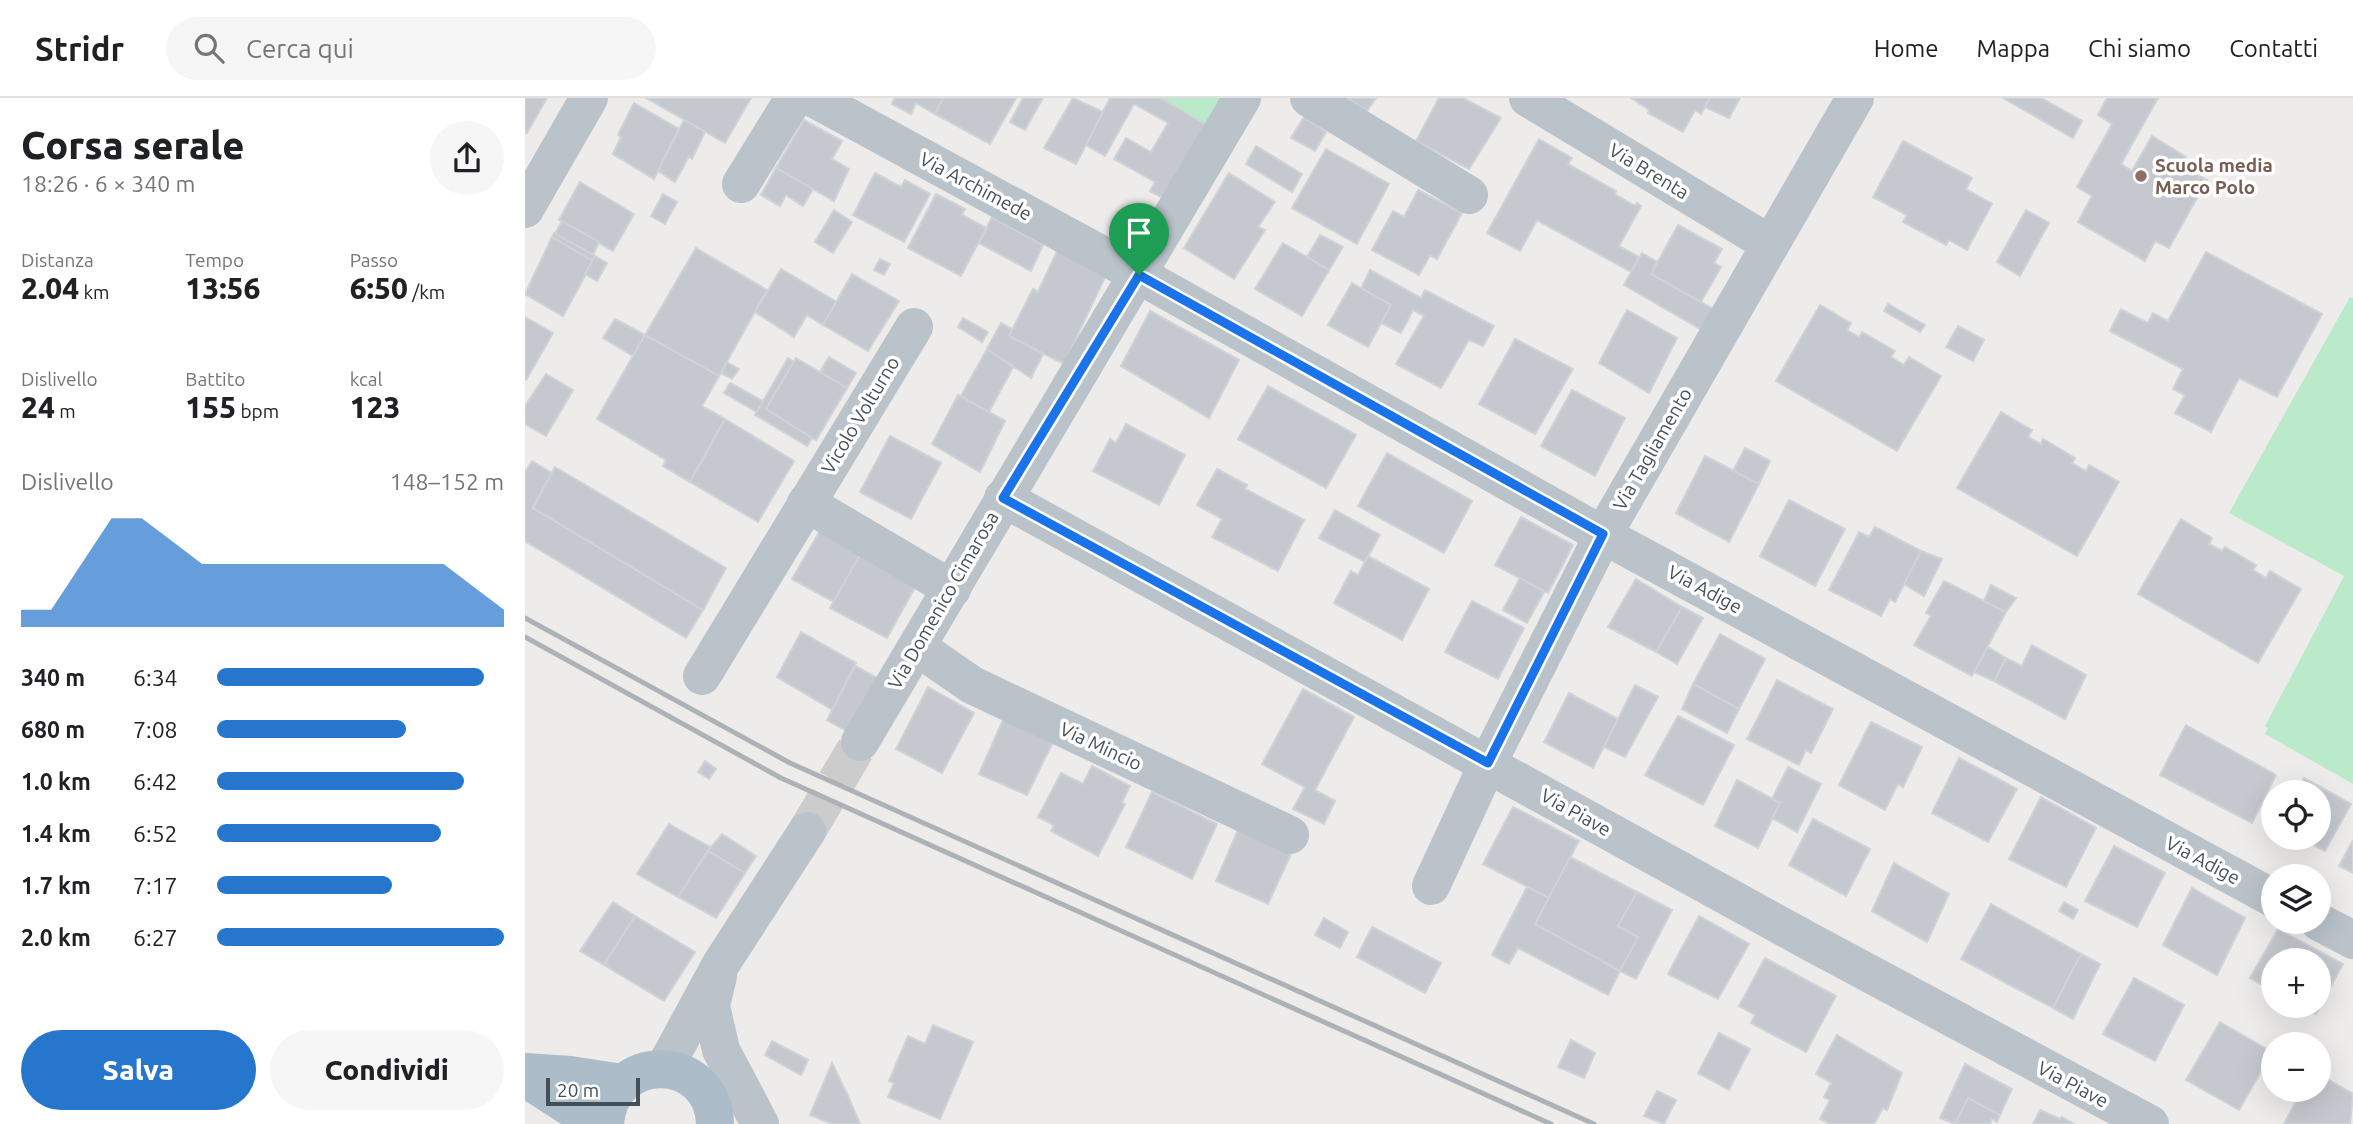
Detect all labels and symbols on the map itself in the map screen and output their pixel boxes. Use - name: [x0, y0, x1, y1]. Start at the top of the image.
- street label: Via Brenta: [1605, 139, 1693, 203]
- street label: Via Archimede: [916, 147, 1036, 225]
- place label: Scuola media Marco Polo: [2155, 154, 2273, 198]
- marker: Scuola media Marco Polo: [2133, 168, 2149, 184]
- pin: [1109, 203, 1169, 275]
- street label: Vicolo Volturno: [816, 353, 904, 477]
- street label: Via Tagliamento: [1608, 384, 1696, 514]
- street label: Via Domenico Cimarosa: [883, 507, 1003, 693]
- street label: Via Adige: [1664, 560, 1746, 618]
- street label: Via Mincio: [1056, 717, 1146, 775]
- street label: Via Piave: [1537, 784, 1615, 840]
- street label: Via Adige: [2162, 831, 2244, 889]
- street label: Via Piave: [2034, 1056, 2112, 1112]
- scale bar: [546, 1075, 641, 1107]

